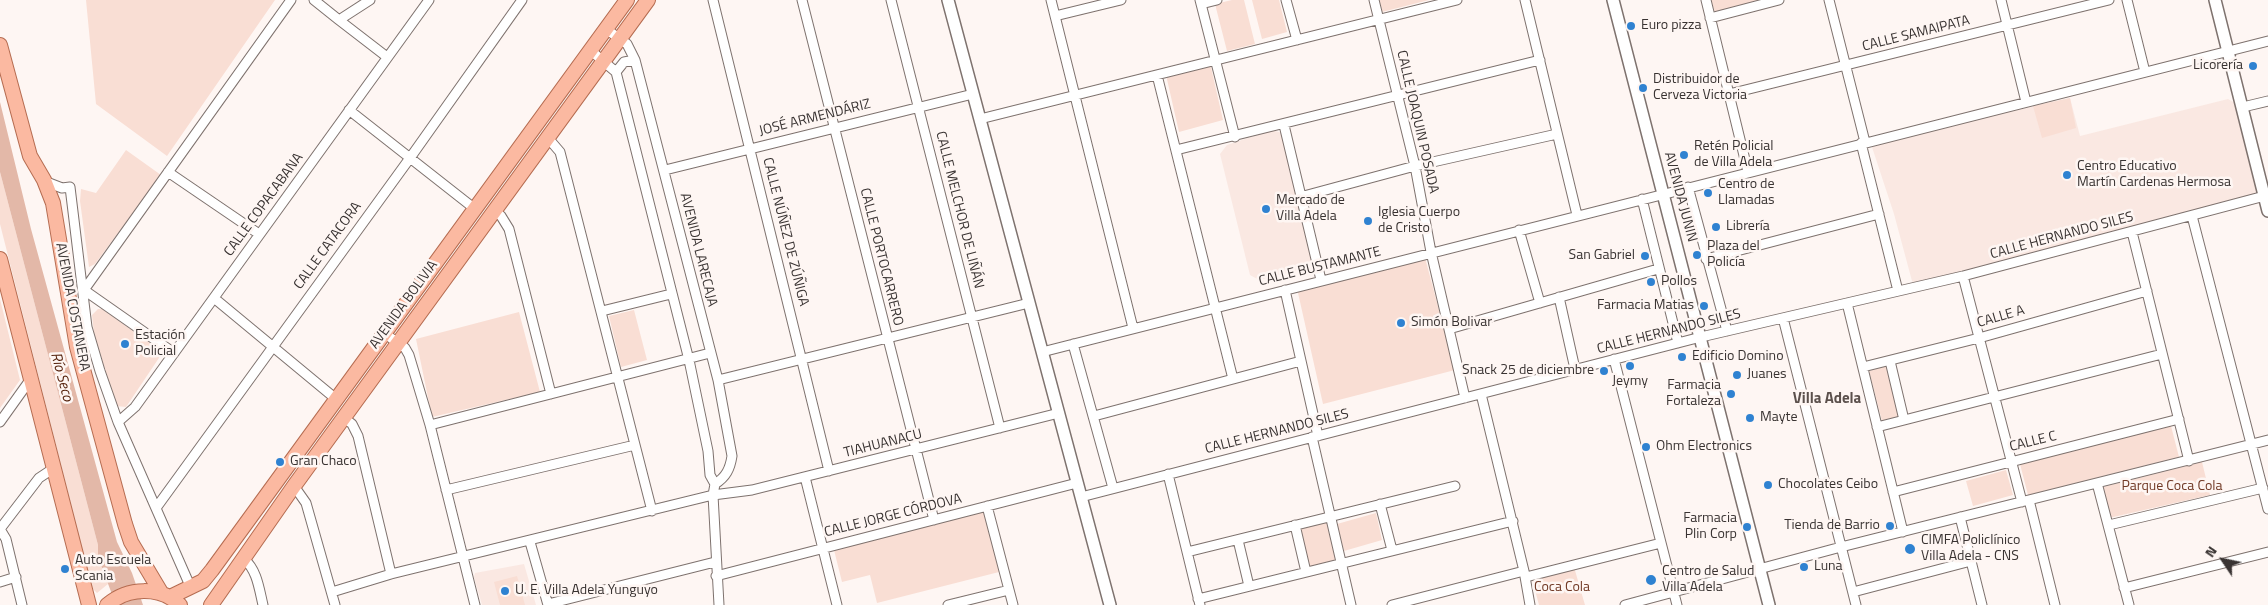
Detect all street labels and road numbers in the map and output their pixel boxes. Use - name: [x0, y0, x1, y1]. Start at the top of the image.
- street label: CALLE SAMAIPATA: [1861, 13, 1971, 55]
- street label: CALLE JOAQUIN POSADA: [1392, 49, 1442, 195]
- street label: JOSÉ ARMENDÁRIZ: [757, 96, 873, 140]
- street label: CALLE MELCHOR DE LIÑÁN: [931, 130, 987, 290]
- street label: CALLE COPACABANA: [221, 150, 307, 260]
- street label: AVENIDA JUNIN: [1660, 150, 1700, 244]
- street label: CALLE NÚÑEZ DE ZÚÑIGA: [758, 156, 812, 308]
- street label: CALLE PORTOCARRERO: [856, 186, 906, 328]
- street label: AVENIDA LARECAJA: [676, 191, 720, 309]
- street label: CALLE CATACORA: [291, 199, 365, 293]
- street label: CALLE HERNANDO SILES: [1989, 209, 2135, 263]
- street label: AVENIDA COSTANERA: [51, 241, 93, 373]
- street label: CALLE BUSTAMANTE: [1257, 244, 1383, 290]
- street label: AVENIDA BOLIVIA: [366, 258, 442, 352]
- street label: CALLE A: [1975, 302, 2027, 332]
- street label: CALLE HERNANDO SILES: [1595, 306, 1743, 358]
- street label: CALLE HERNANDO SILES: [1203, 406, 1351, 458]
- street label: TIAHUANACU: [842, 426, 924, 462]
- street label: CALLE C: [2008, 428, 2058, 456]
- street label: CALLE JORGE CÓRDOVA: [823, 491, 963, 541]

